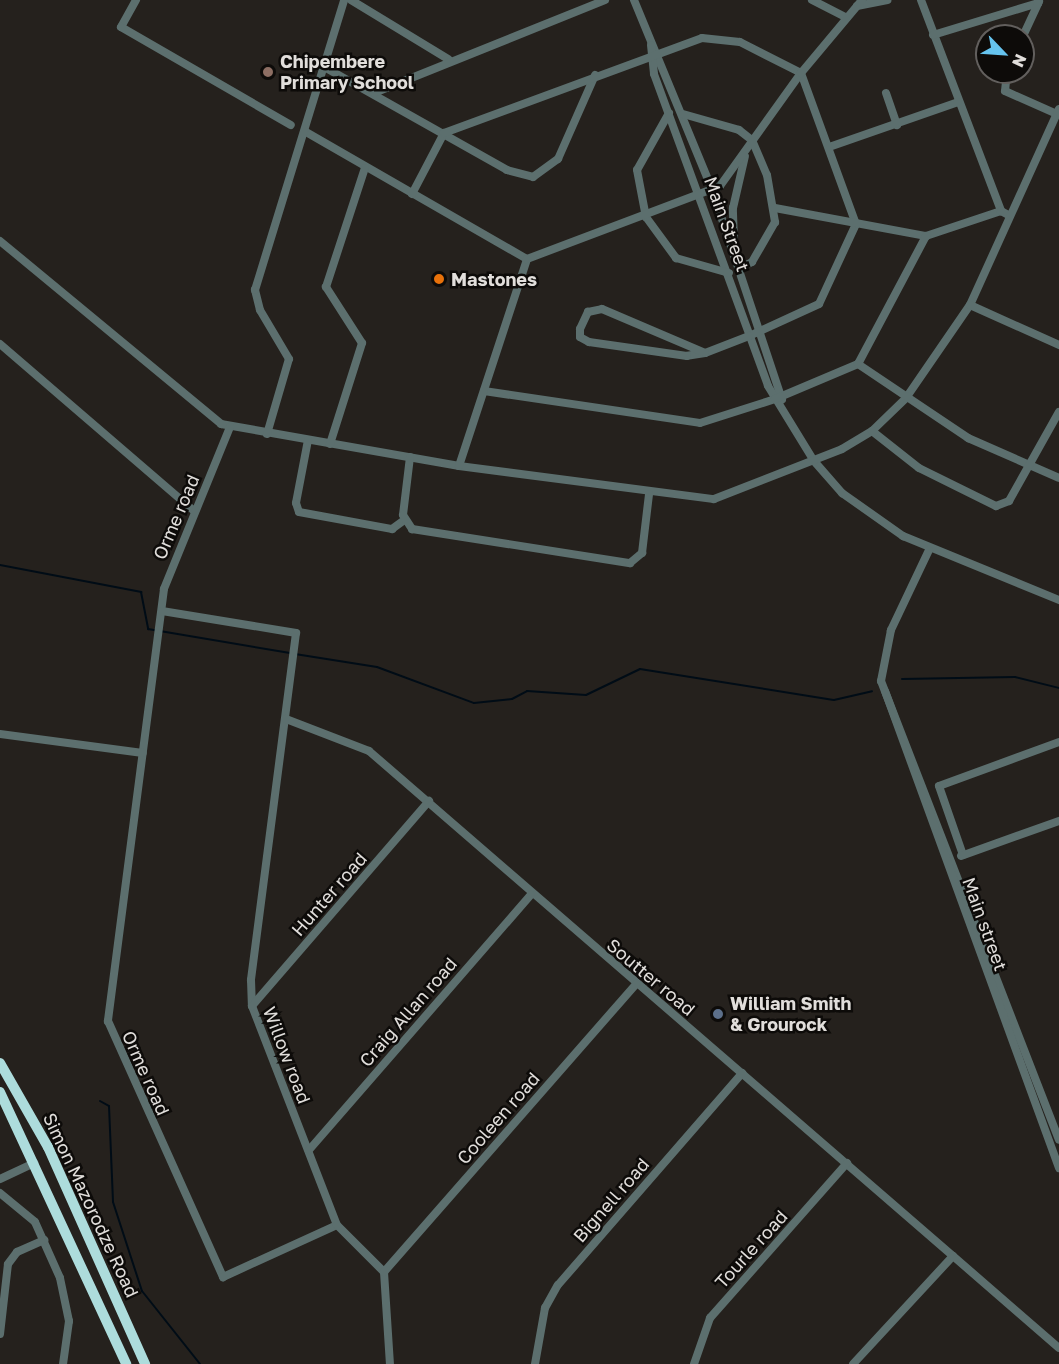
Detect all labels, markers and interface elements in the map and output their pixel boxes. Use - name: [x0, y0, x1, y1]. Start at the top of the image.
- north arrow: [975, 24, 1035, 84]
- place label: Chipembere Primary School: [280, 51, 414, 94]
- text: N: [1008, 51, 1031, 70]
- marker: Chipembere Primary School: [261, 65, 275, 79]
- street label: Main Street: [700, 174, 754, 274]
- place label: Mastones: [451, 268, 537, 290]
- marker: Mastones: [432, 272, 446, 286]
- street label: Orme road: [148, 471, 204, 563]
- street label: Hunter road: [287, 848, 371, 940]
- street label: Main street: [958, 874, 1012, 974]
- street label: Soutter road: [603, 934, 699, 1020]
- street label: Craig Allan road: [355, 953, 461, 1071]
- place label: William Smith & Grourock: [730, 993, 851, 1036]
- street label: Willow road: [259, 1004, 315, 1106]
- marker: William Smith & Grourock: [711, 1007, 725, 1021]
- street label: Orme road: [118, 1027, 174, 1119]
- street label: Cooleen road: [452, 1068, 544, 1168]
- street label: Simon Mazorodze Road: [39, 1109, 143, 1301]
- street label: Bignell road: [569, 1154, 653, 1246]
- street label: Tourle road: [710, 1205, 792, 1293]

